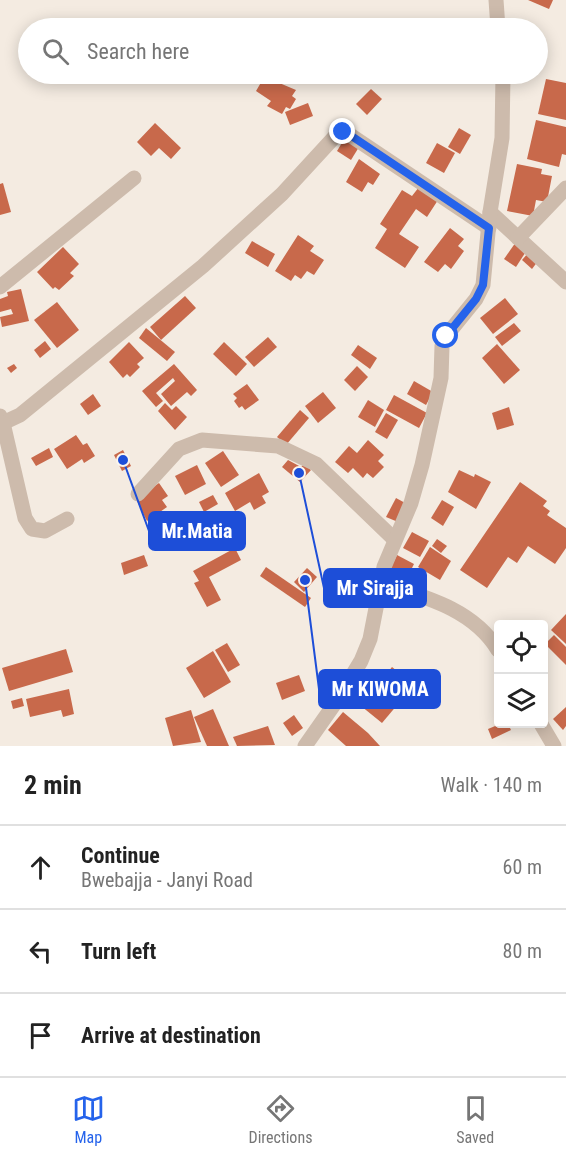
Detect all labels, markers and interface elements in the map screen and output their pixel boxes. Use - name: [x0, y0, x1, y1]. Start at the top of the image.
- search box: [18, 18, 548, 84]
- icon: search: [39, 35, 72, 68]
- text: Search here: [87, 39, 189, 64]
- route end: [329, 118, 355, 144]
- route start: [432, 322, 458, 348]
- callout: Mr.Matia: [149, 512, 245, 550]
- text: Mr.Matia: [161, 519, 233, 543]
- callout: Mr Sirajja: [324, 569, 426, 607]
- text: Mr Sirajja: [336, 576, 414, 600]
- map controls: [494, 620, 548, 728]
- button: locate: [494, 620, 548, 674]
- callout: Mr KIWOMA: [319, 670, 440, 708]
- button: layers: [494, 674, 548, 728]
- text: Mr KIWOMA: [331, 677, 429, 701]
- text: 2 min: [24, 770, 82, 800]
- text: Walk · 140 m: [441, 773, 542, 797]
- text: Continue: [81, 843, 160, 868]
- icon: ahead: [24, 851, 57, 884]
- text: 60 m: [503, 855, 542, 879]
- text: Bwebajja - Janyi Road: [81, 868, 253, 892]
- icon: left: [24, 935, 57, 968]
- text: Turn left: [81, 939, 156, 964]
- text: 80 m: [503, 939, 542, 963]
- icon: arrive: [24, 1019, 57, 1052]
- text: Arrive at destination: [81, 1023, 261, 1048]
- tab: Map: [72, 1092, 105, 1147]
- tab: Directions: [249, 1092, 312, 1147]
- tab: Saved: [456, 1092, 494, 1147]

